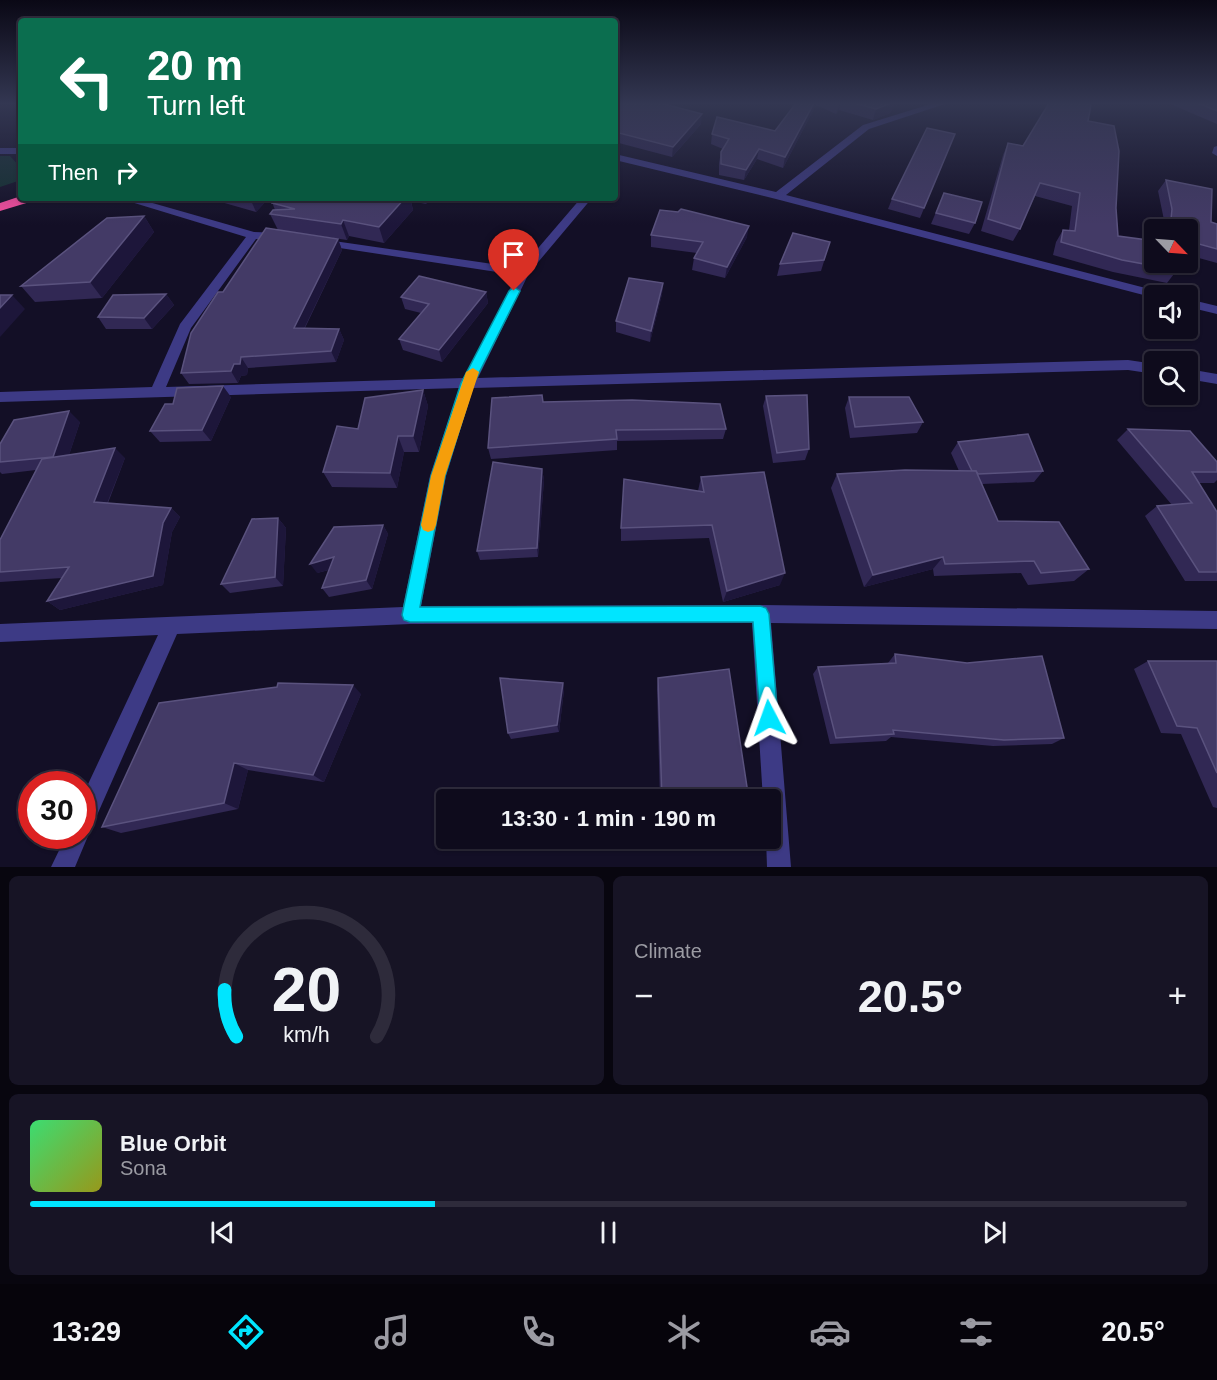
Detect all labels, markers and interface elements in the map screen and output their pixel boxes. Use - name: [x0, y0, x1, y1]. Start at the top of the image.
- icon: left: [48, 42, 126, 120]
- text: 20 m: [147, 42, 243, 89]
- text: Turn left: [147, 91, 245, 121]
- icon: right: [110, 156, 143, 189]
- text: Then: [48, 160, 98, 185]
- north arrow: [1144, 219, 1198, 273]
- map controls: [1144, 219, 1198, 405]
- pin: [488, 229, 539, 291]
- icon: arrive: [497, 238, 530, 271]
- button: sound: [1144, 285, 1198, 339]
- button: search: [1144, 351, 1198, 405]
- position arrow: [737, 686, 801, 750]
- speed limit sign: 30: [18, 771, 96, 849]
- text: 13:30 · 1 min · 190 m: [501, 806, 716, 831]
- text: Climate: [634, 940, 702, 962]
- text: 20: [272, 955, 341, 1024]
- text: 20.5°: [858, 971, 963, 1022]
- text: −: [634, 977, 653, 1014]
- text: +: [1168, 977, 1187, 1014]
- text: km/h: [283, 1024, 330, 1048]
- text: Blue Orbit: [120, 1131, 226, 1156]
- text: Sona: [120, 1157, 167, 1179]
- icon: previous: [206, 1216, 239, 1249]
- icon: pause: [592, 1216, 625, 1249]
- icon: next: [978, 1216, 1011, 1249]
- icon: directions: [225, 1311, 267, 1353]
- icon: music: [371, 1311, 413, 1353]
- icon: phone: [517, 1311, 559, 1353]
- icon: climate: [663, 1311, 705, 1353]
- icon: car: [809, 1311, 851, 1353]
- icon: filters: [955, 1311, 997, 1353]
- text: 13:29: [52, 1317, 121, 1347]
- text: 20.5°: [1102, 1317, 1165, 1347]

